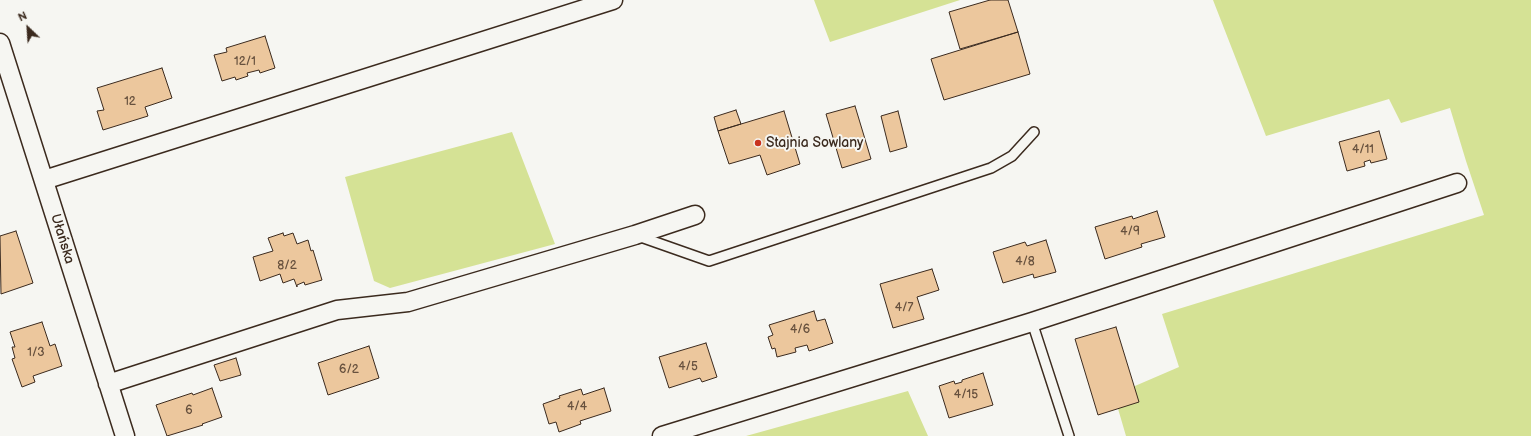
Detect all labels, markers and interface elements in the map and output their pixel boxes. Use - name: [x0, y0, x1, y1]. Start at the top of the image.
- north arrow: [8, 8, 48, 48]
- text: N: [16, 9, 29, 24]
- house number: 12/1: [234, 55, 256, 69]
- house number: 12: [124, 95, 136, 109]
- place label: Stajnia Sowlany: [766, 135, 863, 151]
- marker: Stajnia Sowlany: [753, 138, 763, 148]
- house number: 4/11: [1352, 143, 1374, 157]
- street label: Ułańska: [46, 212, 78, 266]
- house number: 4/9: [1120, 225, 1140, 239]
- house number: 4/8: [1015, 255, 1035, 269]
- house number: 8/2: [277, 259, 297, 273]
- house number: 4/7: [895, 301, 913, 315]
- house number: 4/6: [790, 323, 810, 337]
- house number: 1/3: [27, 346, 45, 360]
- house number: 4/5: [678, 360, 698, 374]
- house number: 6/2: [339, 363, 359, 377]
- house number: 4/15: [954, 388, 978, 402]
- house number: 4/4: [567, 400, 587, 414]
- house number: 6: [185, 404, 193, 418]

